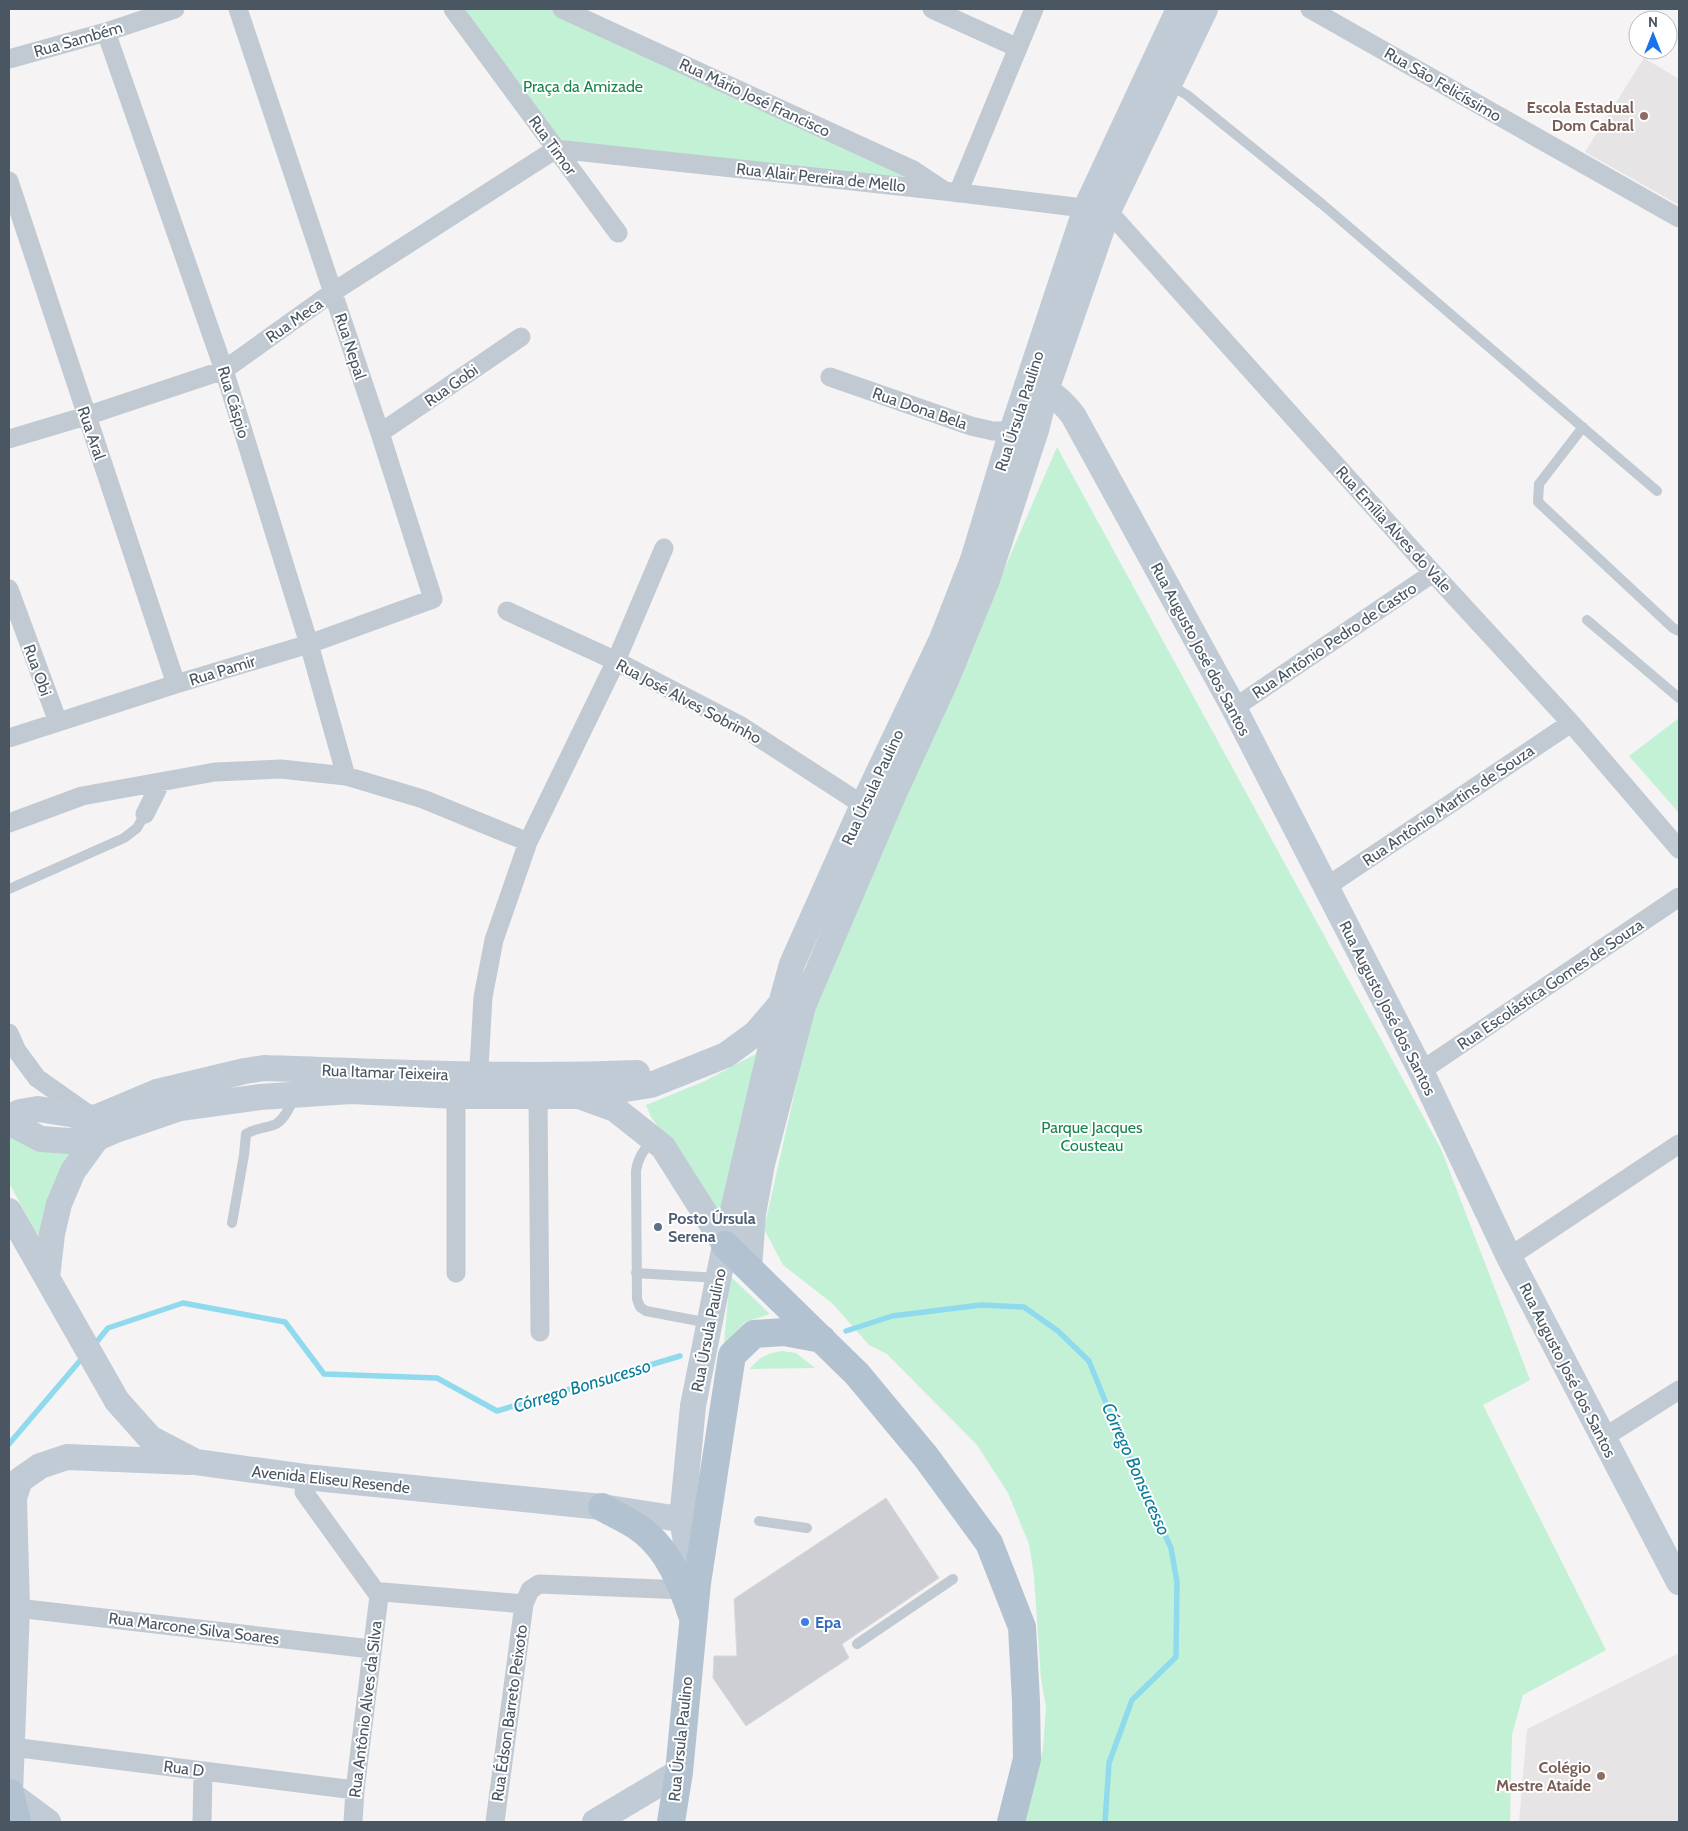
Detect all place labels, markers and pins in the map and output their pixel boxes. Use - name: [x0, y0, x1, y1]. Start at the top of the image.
- place label: Escola Estadual Dom Cabral: [1527, 98, 1634, 135]
- marker: Escola Estadual Dom Cabral: [1638, 110, 1650, 122]
- place label: Posto Úrsula Serena: [668, 1209, 756, 1246]
- marker: Posto Úrsula Serena: [652, 1221, 664, 1233]
- place label: Epa: [815, 1613, 841, 1632]
- marker: Epa: [799, 1616, 811, 1628]
- place label: Colégio Mestre Ataíde: [1496, 1758, 1591, 1795]
- marker: Colégio Mestre Ataíde: [1595, 1770, 1607, 1782]

